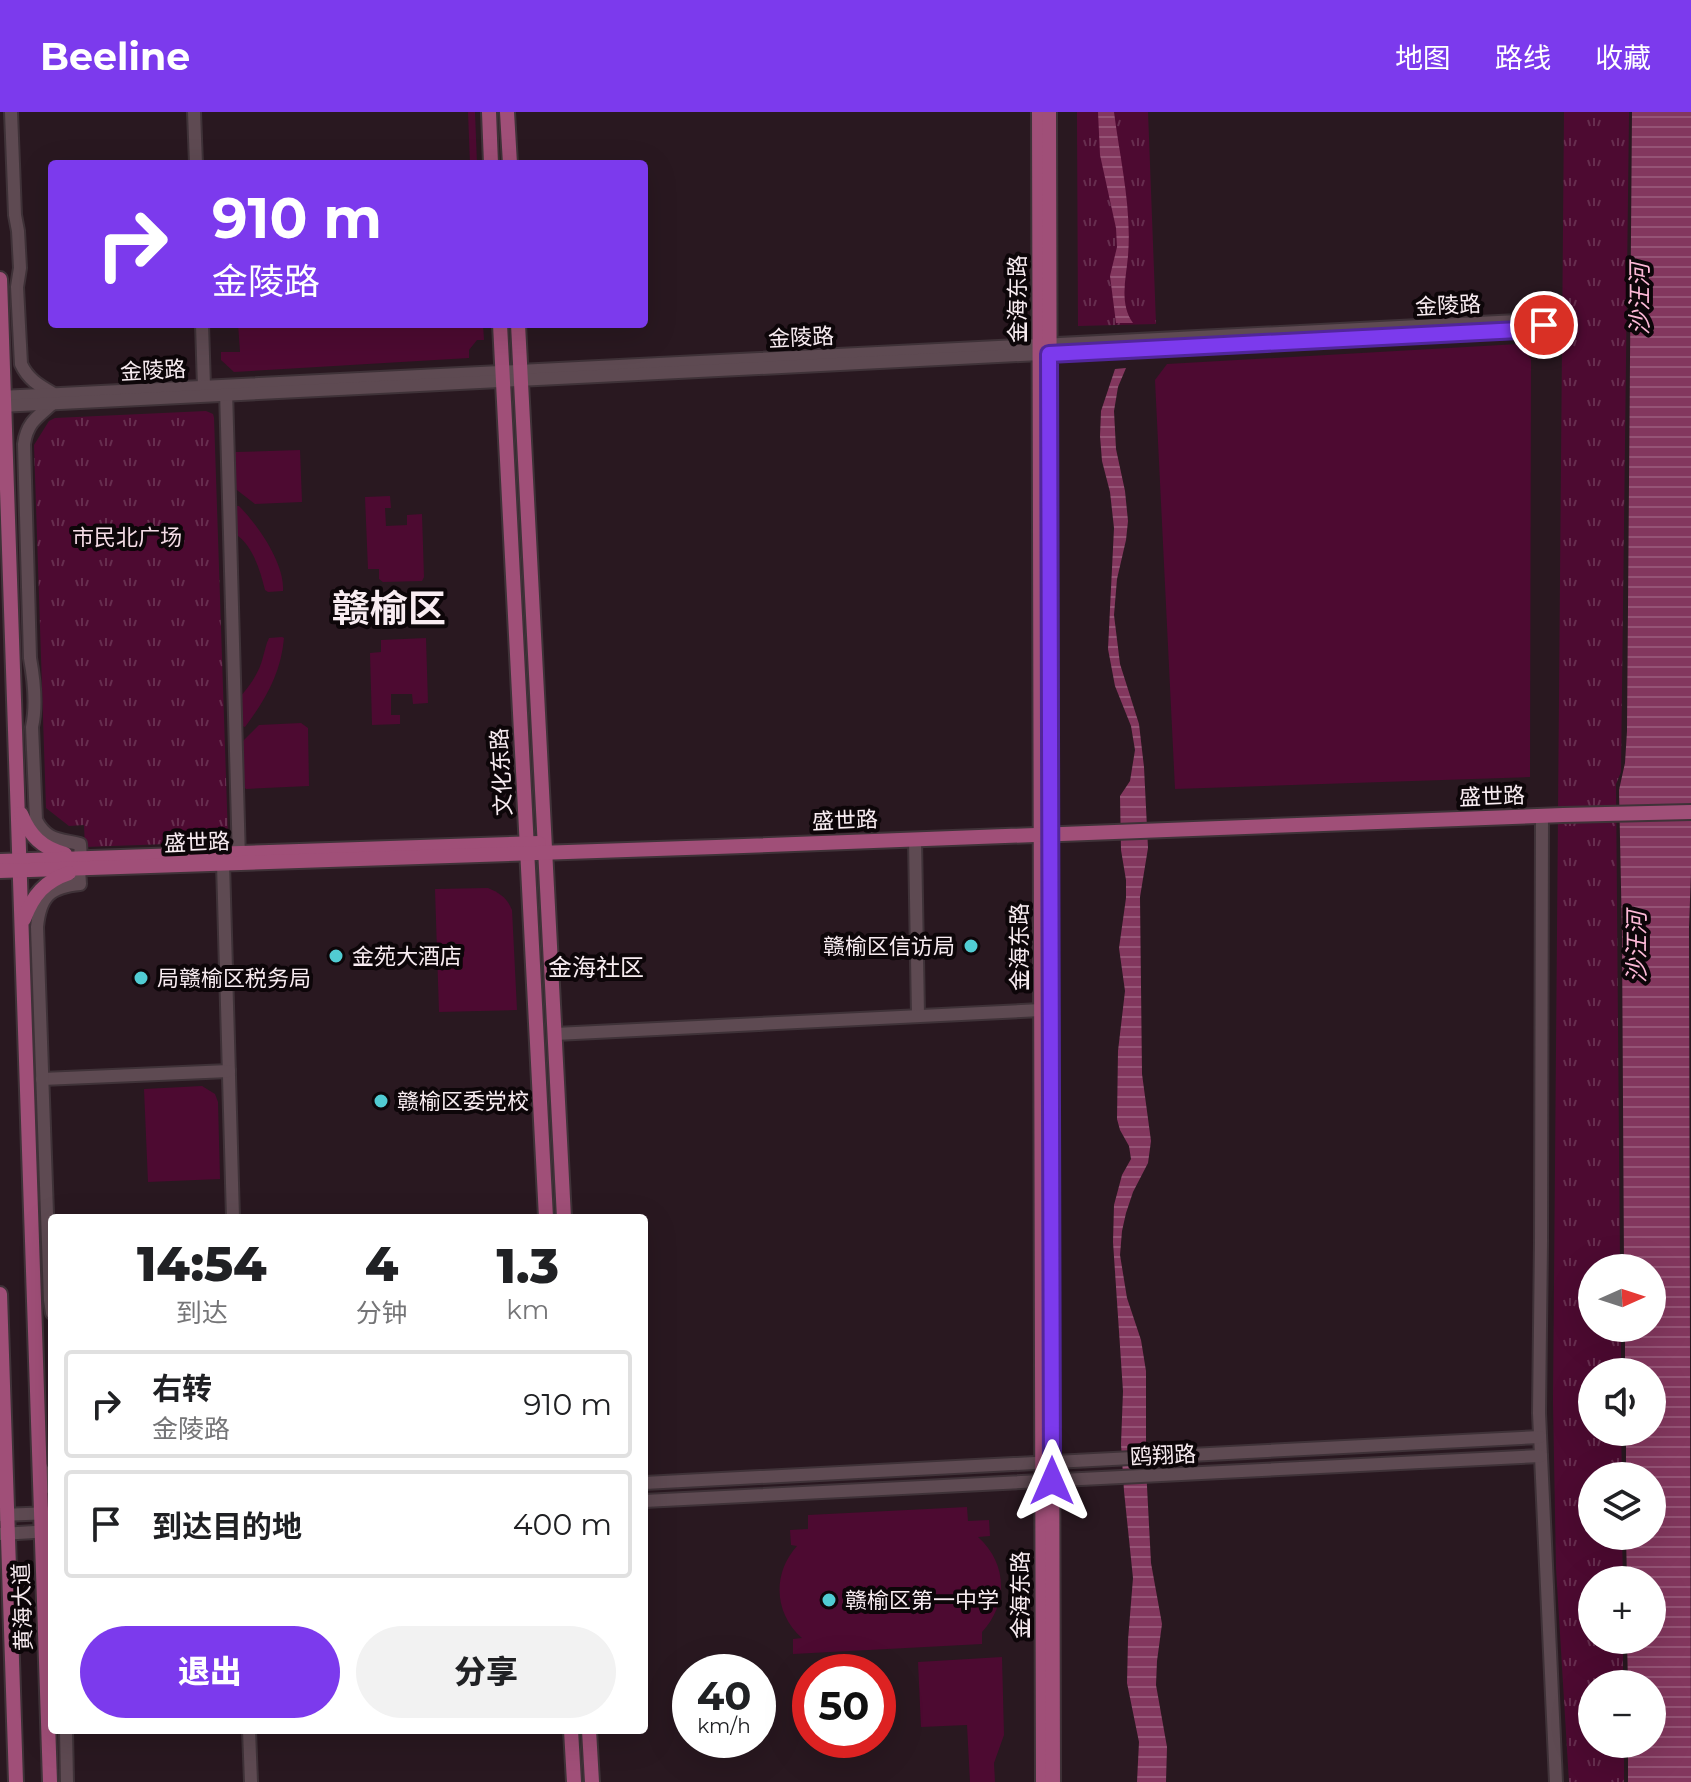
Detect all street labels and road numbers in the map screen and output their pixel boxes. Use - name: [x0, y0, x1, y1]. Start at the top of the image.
- street label: 金海东路: [1004, 255, 1031, 343]
- street label: 金陵路: [1414, 290, 1482, 321]
- street label: 金陵路: [767, 322, 835, 353]
- street label: 金陵路: [119, 355, 187, 386]
- street label: 文化东路: [486, 727, 517, 817]
- street label: 盛世路: [1459, 782, 1525, 811]
- street label: 盛世路: [812, 806, 878, 835]
- street label: 盛世路: [164, 828, 230, 857]
- street label: 金海东路: [1006, 903, 1033, 991]
- street label: 鸥翔路: [1129, 1440, 1197, 1471]
- street label: 金海东路: [1007, 1551, 1034, 1639]
- street label: 黄海大道: [7, 1563, 38, 1651]

